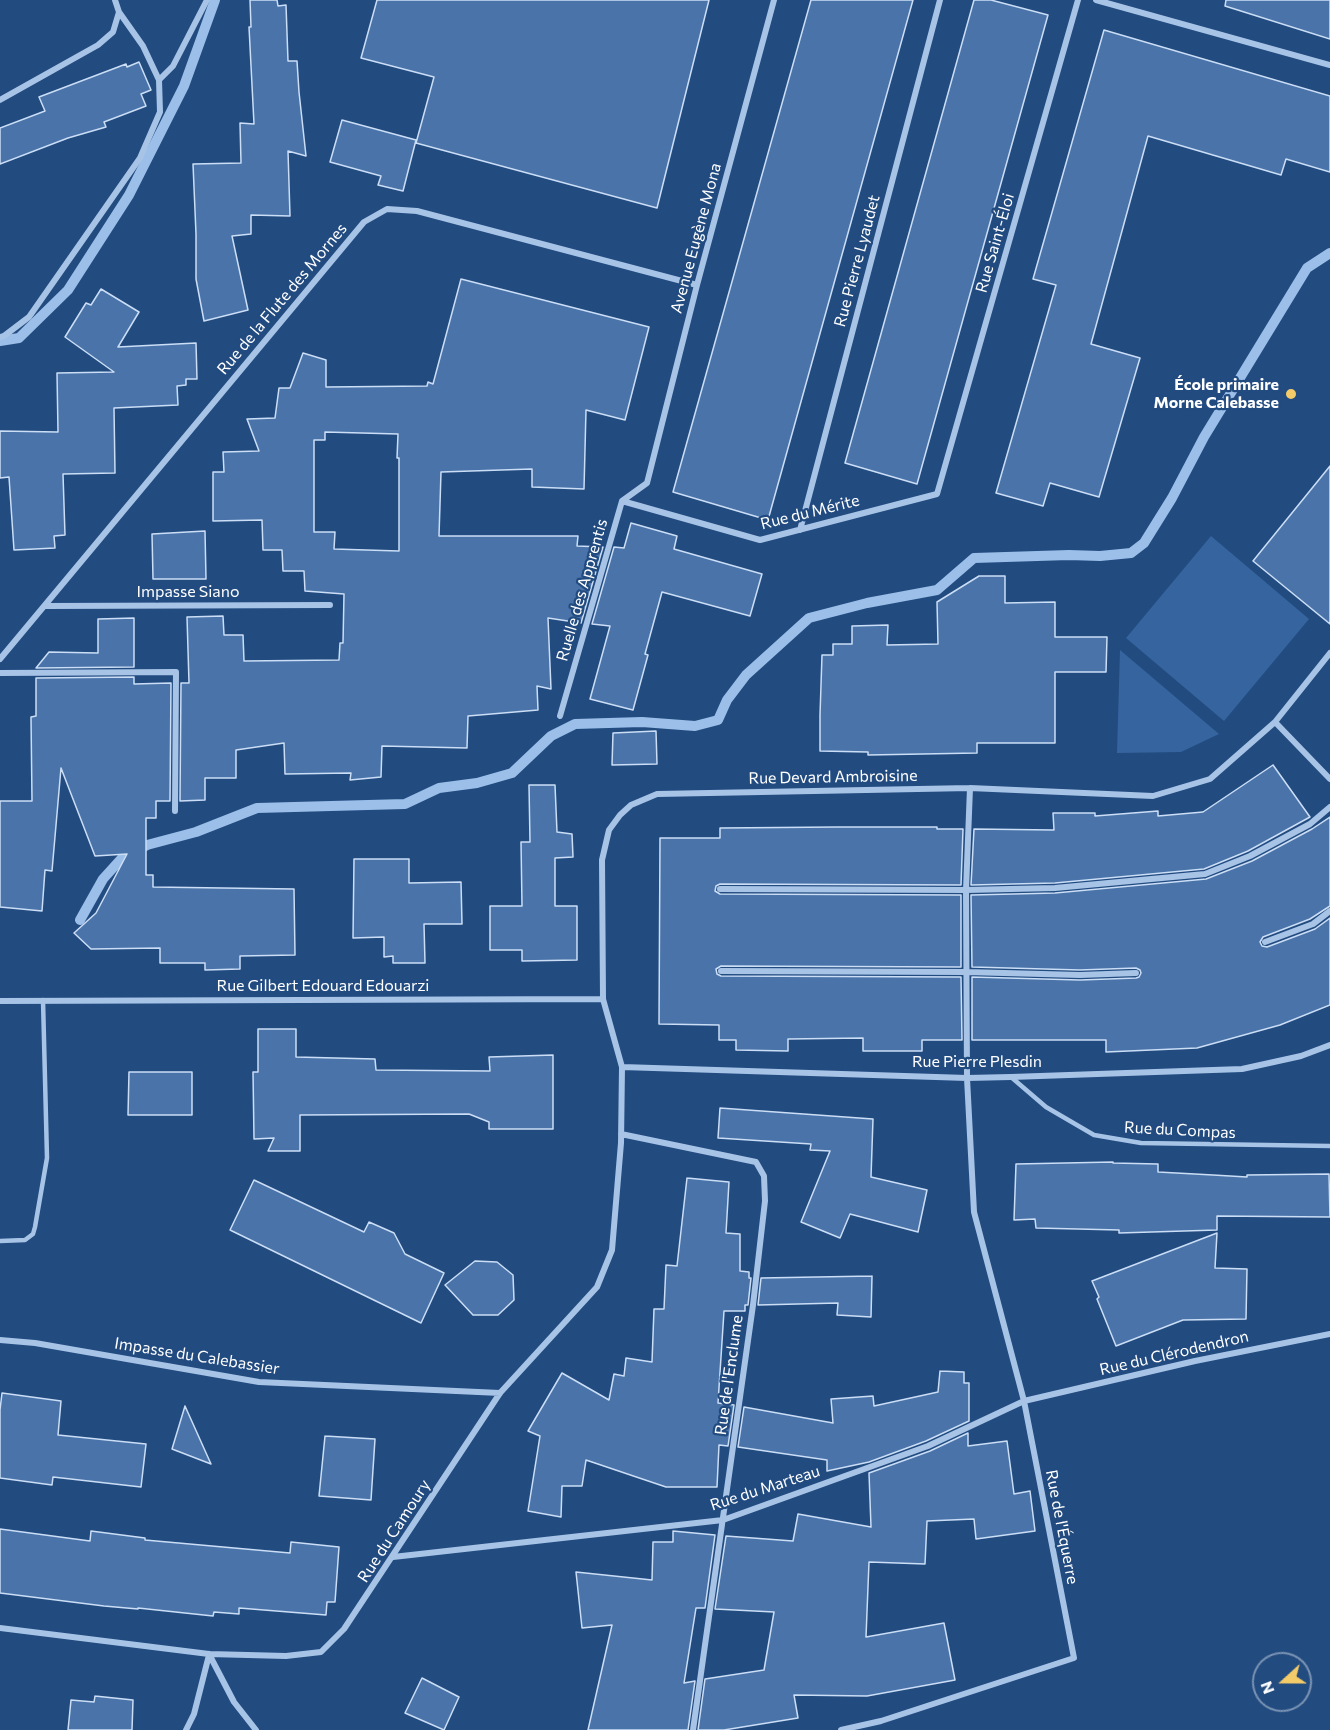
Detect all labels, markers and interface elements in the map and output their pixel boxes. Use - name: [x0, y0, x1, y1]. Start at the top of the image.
- street label: Avenue Eugène Mona: [667, 161, 725, 315]
- street label: Rue Saint-Éloi: [972, 191, 1018, 295]
- street label: Rue Pierre Lyaudet: [830, 193, 884, 329]
- street label: Rue de la Flute des Mornes: [213, 219, 351, 379]
- place label: École primaire Morne Calebasse: [1153, 375, 1279, 413]
- marker: École primaire Morne Calebasse: [1284, 387, 1298, 401]
- street label: Rue du Mérite: [758, 490, 862, 534]
- street label: Ruelle des Apprentis: [552, 517, 612, 663]
- street label: Impasse Siano: [137, 582, 239, 602]
- street label: Rue Devard Ambroisine: [748, 766, 918, 788]
- street label: Rue Gilbert Edouard Edouarzi: [217, 976, 429, 996]
- street label: Rue Pierre Plesdin: [912, 1052, 1042, 1072]
- street label: Rue du Compas: [1124, 1117, 1236, 1143]
- street label: Rue de l'Enclume: [711, 1314, 747, 1436]
- street label: Rue du Clérodendron: [1098, 1327, 1250, 1379]
- street label: Impasse du Calebassier: [113, 1333, 281, 1379]
- street label: Rue du Marteau: [708, 1461, 822, 1515]
- street label: Rue de l'Équerre: [1041, 1468, 1083, 1586]
- street label: Rue du Camoury: [354, 1476, 434, 1586]
- north arrow: [1252, 1652, 1312, 1712]
- text: N: [1256, 1679, 1278, 1697]

